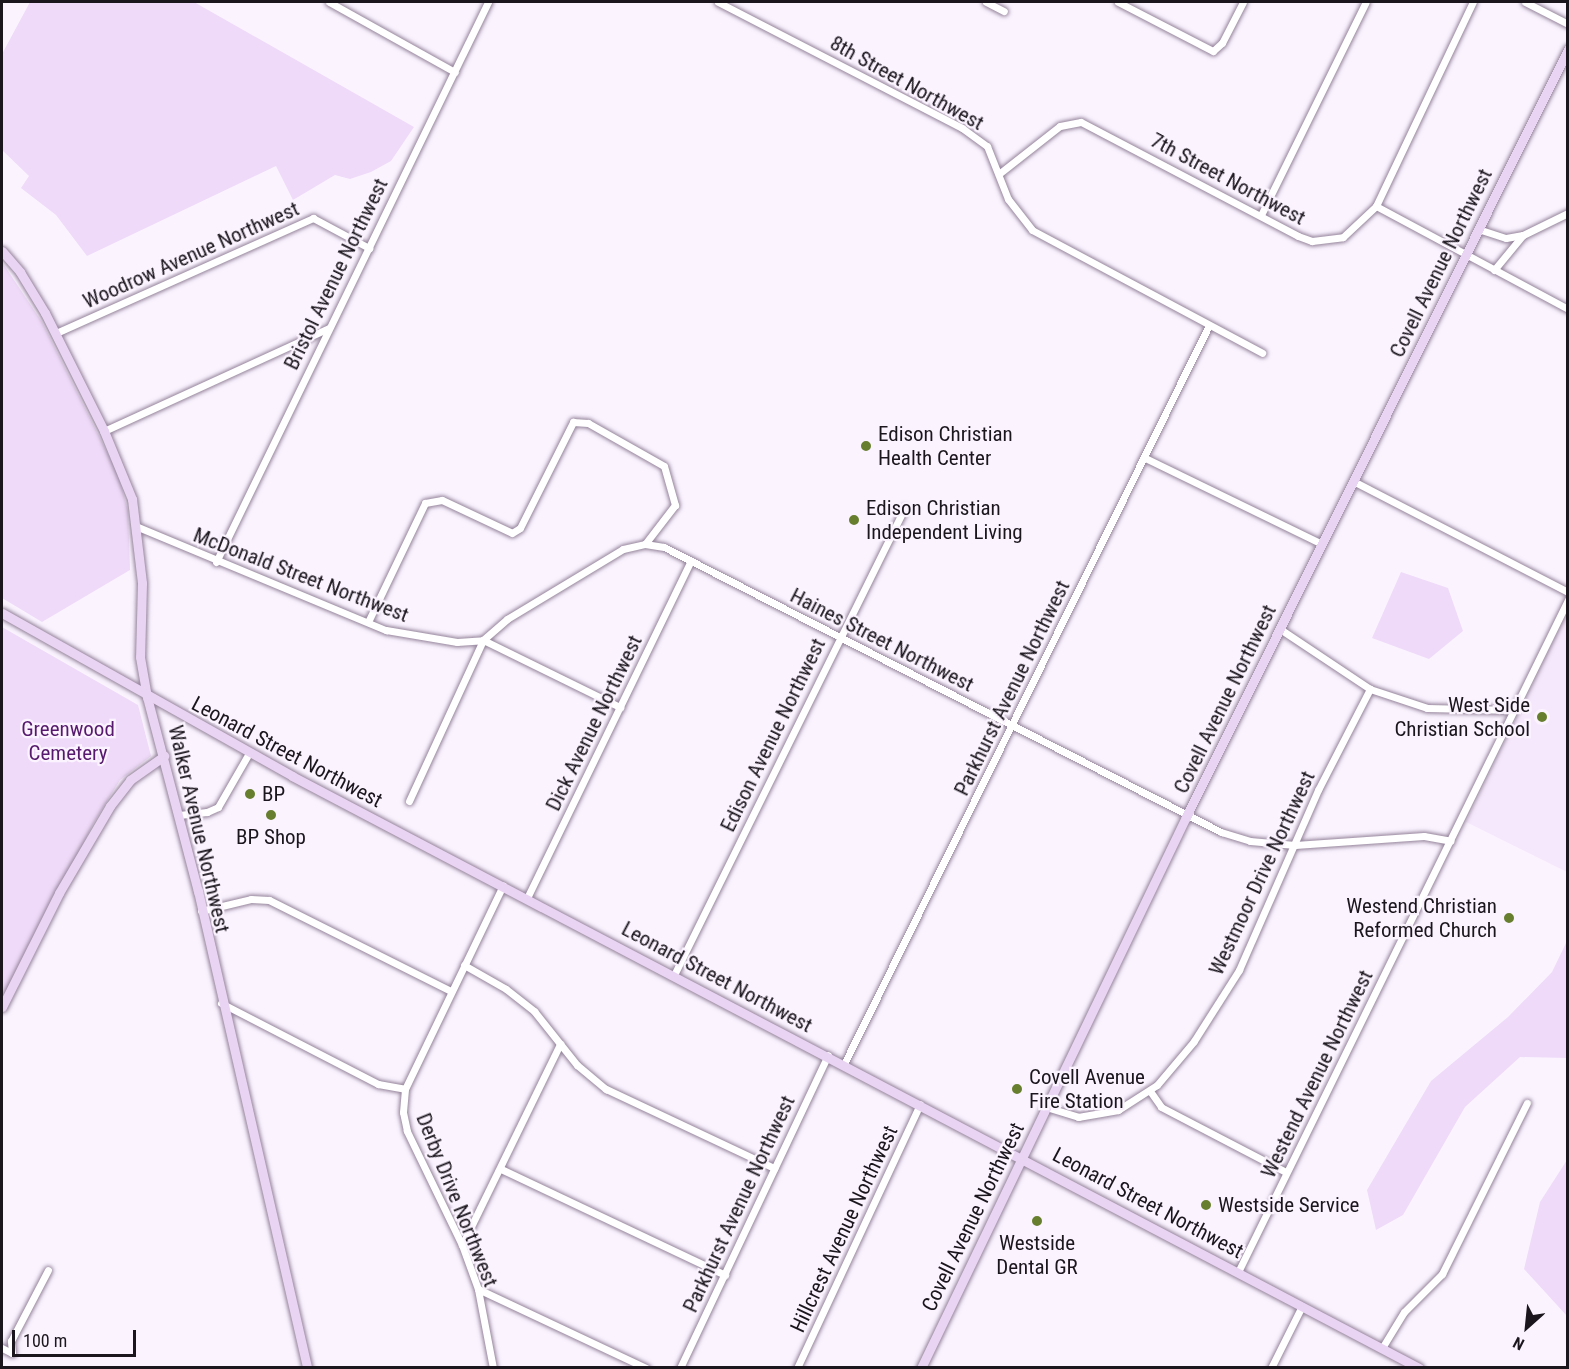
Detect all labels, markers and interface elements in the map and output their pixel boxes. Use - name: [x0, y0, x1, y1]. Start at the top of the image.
- street label: 8th Street Northwest: [826, 30, 988, 136]
- street label: 7th Street Northwest: [1146, 128, 1310, 230]
- street label: Covell Avenue Northwest: [1384, 165, 1498, 361]
- street label: Bristol Avenue Northwest: [279, 174, 393, 374]
- street label: Woodrow Avenue Northwest: [79, 196, 303, 314]
- place label: Edison Christian Health Center: [878, 421, 1013, 471]
- marker: Edison Christian Health Center: [859, 439, 873, 453]
- place label: Edison Christian Independent Living: [866, 495, 1023, 545]
- marker: Edison Christian Independent Living: [847, 513, 861, 527]
- street label: McDonald Street Northwest: [190, 522, 412, 628]
- street label: Parkhurst Avenue Northwest: [949, 576, 1075, 800]
- street label: Haines Street Northwest: [786, 583, 978, 697]
- street label: Covell Avenue Northwest: [1168, 601, 1282, 797]
- street label: Dick Avenue Northwest: [541, 631, 647, 815]
- street label: Edison Avenue Northwest: [715, 634, 831, 836]
- street label: Leonard Street Northwest: [187, 691, 387, 813]
- place label: West Side Christian School: [1394, 692, 1530, 742]
- marker: West Side Christian School: [1535, 710, 1549, 724]
- park label: Greenwood Cemetery: [21, 716, 115, 766]
- street label: Walker Avenue Northwest: [163, 723, 235, 935]
- street label: Westmoor Drive Northwest: [1204, 767, 1320, 979]
- place label: BP: [262, 781, 285, 807]
- marker: BP: [243, 787, 257, 801]
- marker: BP Shop: [264, 808, 278, 822]
- place label: BP Shop: [236, 824, 306, 850]
- place label: Westend Christian Reformed Church: [1346, 893, 1497, 943]
- marker: Westend Christian Reformed Church: [1502, 911, 1516, 925]
- street label: Leonard Street Northwest: [617, 916, 817, 1038]
- street label: Westend Avenue Northwest: [1256, 966, 1378, 1182]
- place label: Covell Avenue Fire Station: [1029, 1064, 1145, 1114]
- marker: Covell Avenue Fire Station: [1010, 1082, 1024, 1096]
- street label: Parkhurst Avenue Northwest: [678, 1092, 800, 1316]
- street label: Derby Drive Northwest: [411, 1110, 503, 1290]
- street label: Covell Avenue Northwest: [916, 1119, 1030, 1315]
- street label: Hillcrest Avenue Northwest: [785, 1122, 903, 1336]
- street label: Leonard Street Northwest: [1048, 1142, 1248, 1264]
- place label: Westside Service: [1218, 1192, 1359, 1218]
- marker: Westside Service: [1199, 1198, 1213, 1212]
- marker: Westside Dental GR: [1030, 1214, 1044, 1228]
- place label: Westside Dental GR: [996, 1230, 1078, 1280]
- north arrow: [1497, 1297, 1557, 1357]
- scale bar: [15, 1318, 140, 1356]
- text: 100 m: [23, 1330, 67, 1351]
- text: N: [1510, 1333, 1527, 1354]

